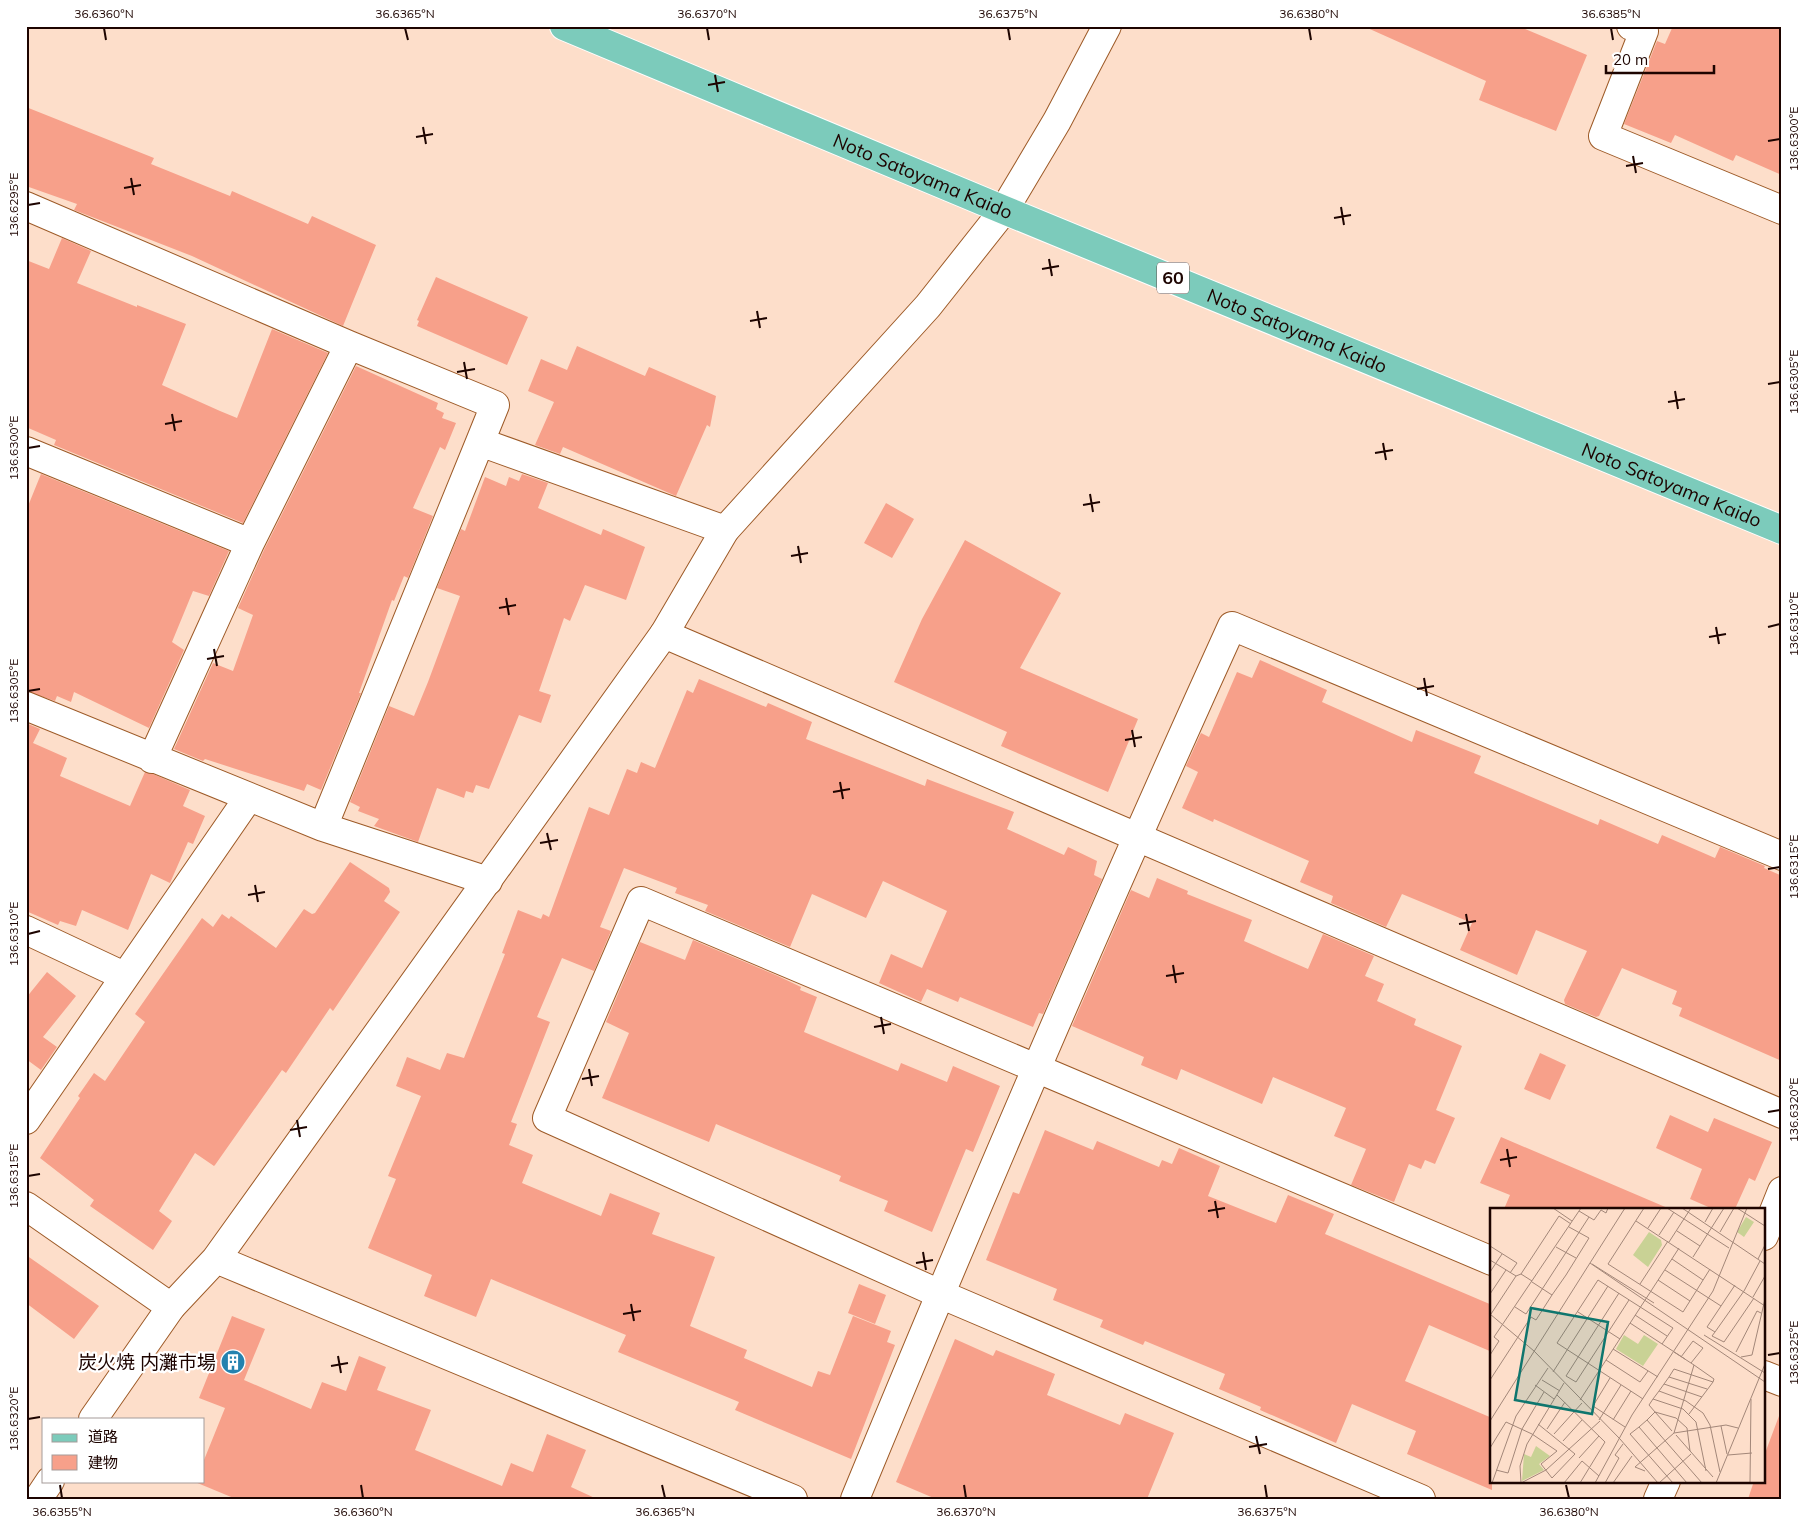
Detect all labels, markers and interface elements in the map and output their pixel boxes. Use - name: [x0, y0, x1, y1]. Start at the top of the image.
- text: 36.6360°N: [74, 6, 134, 21]
- text: 36.6365°N: [375, 6, 435, 21]
- text: 36.6370°N: [677, 6, 737, 21]
- text: 36.6375°N: [978, 6, 1038, 21]
- text: 36.6380°N: [1279, 6, 1339, 21]
- text: 36.6385°N: [1581, 6, 1641, 21]
- scale bar: [1606, 42, 1713, 74]
- text: 20 m: [1613, 50, 1648, 69]
- text: 136.6300°E: [1786, 107, 1801, 171]
- street label: Noto Satoyama Kaido: [829, 128, 1016, 224]
- text: 136.6295°E: [6, 173, 21, 237]
- road number: 60: [1157, 262, 1189, 294]
- street label: Noto Satoyama Kaido: [1204, 283, 1391, 378]
- text: 136.6305°E: [1786, 350, 1801, 414]
- text: 136.6300°E: [6, 416, 21, 480]
- street label: Noto Satoyama Kaido: [1578, 437, 1765, 532]
- text: 136.6310°E: [1786, 592, 1801, 656]
- text: 136.6305°E: [6, 659, 21, 723]
- text: 136.6315°E: [1786, 835, 1801, 899]
- text: 136.6310°E: [6, 902, 21, 966]
- text: 136.6320°E: [1786, 1078, 1801, 1142]
- text: 136.6315°E: [6, 1144, 21, 1208]
- inset map: [1490, 1208, 1766, 1482]
- text: 136.6325°E: [1786, 1321, 1801, 1385]
- building icon: 炭火焼 内灘市場: [220, 1349, 246, 1375]
- place label: 炭火焼 内灘市場: [78, 1350, 216, 1374]
- text: 136.6320°E: [6, 1387, 21, 1451]
- legend: [42, 1418, 205, 1482]
- text: 道路: [88, 1427, 118, 1446]
- text: 建物: [88, 1453, 118, 1472]
- text: 36.6355°N: [32, 1504, 92, 1519]
- text: 36.6360°N: [333, 1504, 393, 1519]
- text: 36.6365°N: [635, 1504, 695, 1519]
- text: 36.6370°N: [936, 1504, 996, 1519]
- text: 36.6375°N: [1237, 1504, 1297, 1519]
- text: 36.6380°N: [1539, 1504, 1599, 1519]

